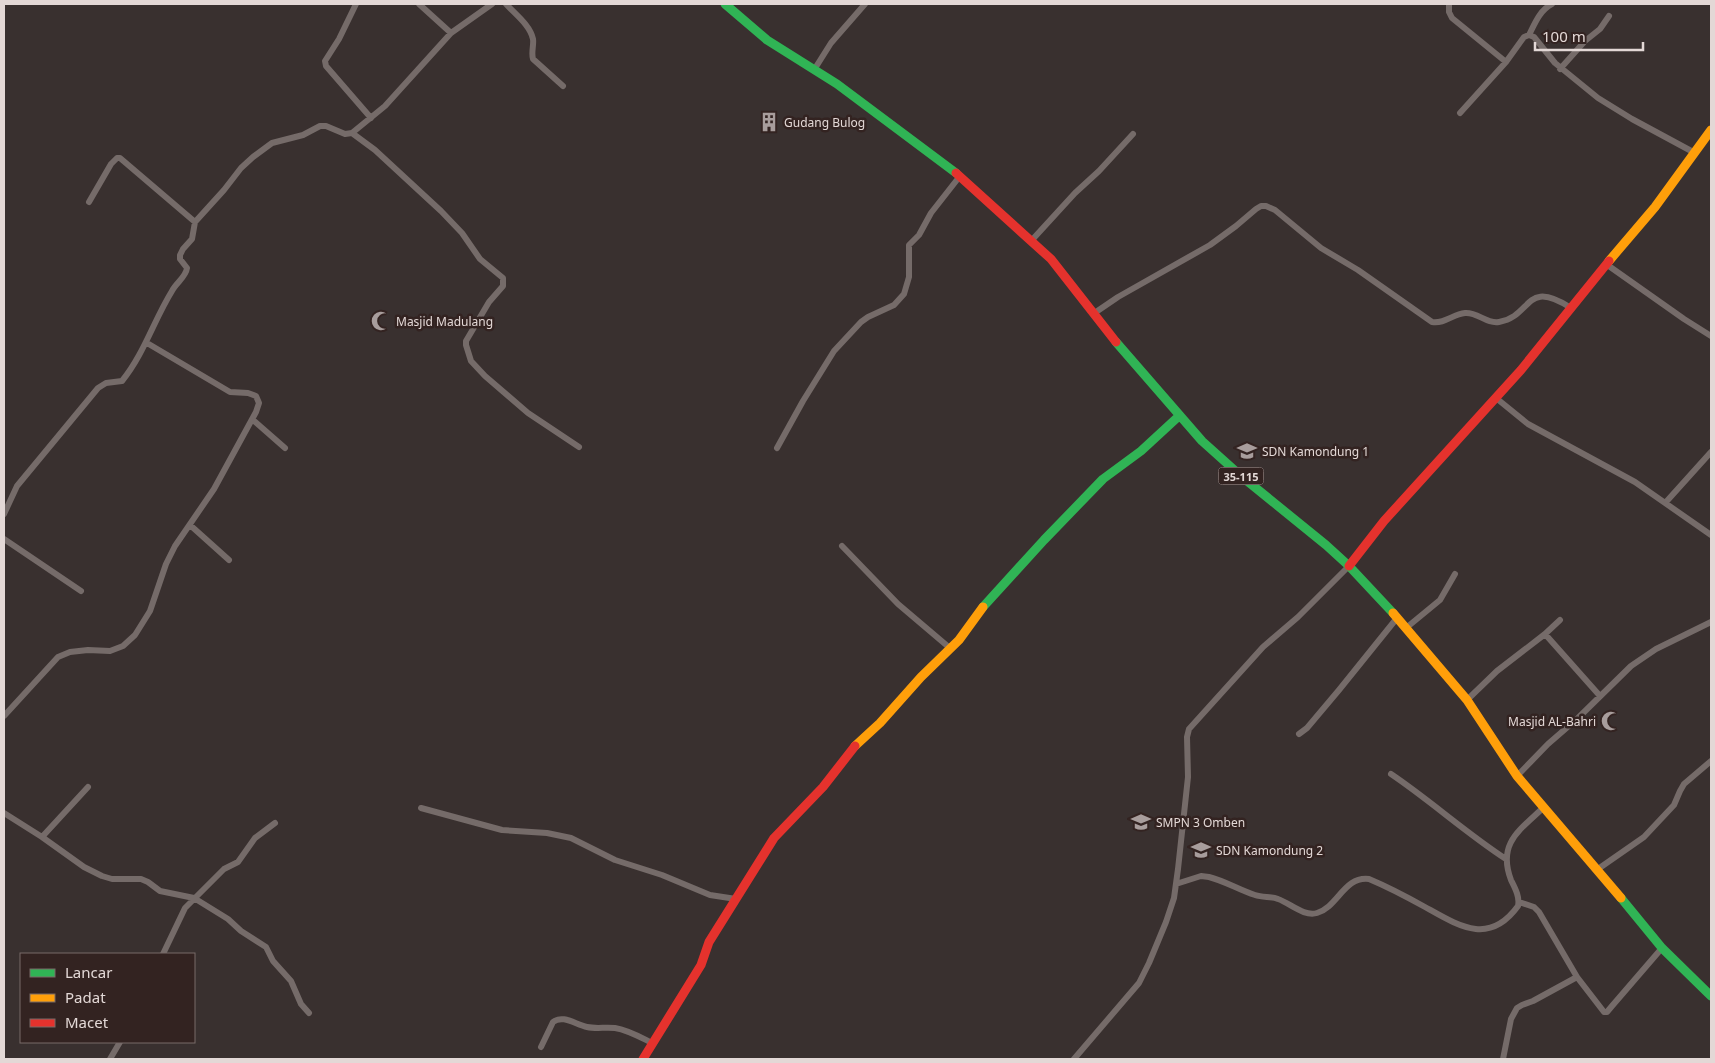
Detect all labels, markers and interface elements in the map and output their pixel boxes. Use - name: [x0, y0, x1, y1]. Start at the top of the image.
- scale bar: [1535, 20, 1642, 52]
- text: 100 m: [1542, 26, 1586, 46]
- building icon: Gudang Bulog: [758, 111, 780, 133]
- place label: Gudang Bulog: [784, 114, 865, 131]
- mosque icon: Masjid Madulang: [370, 310, 392, 332]
- place label: Masjid Madulang: [396, 313, 493, 330]
- school or university icon: SDN Kamondung 1: [1236, 440, 1258, 462]
- place label: SDN Kamondung 1: [1262, 443, 1369, 460]
- road number: 35-115: [1218, 468, 1264, 484]
- mosque icon: Masjid AL-Bahri: [1600, 710, 1622, 732]
- place label: Masjid AL-Bahri: [1508, 713, 1596, 730]
- school or university icon: SMPN 3 Omben: [1130, 811, 1152, 833]
- place label: SMPN 3 Omben: [1156, 814, 1245, 831]
- school or university icon: SDN Kamondung 2: [1190, 839, 1212, 861]
- place label: SDN Kamondung 2: [1216, 842, 1323, 859]
- legend: [20, 953, 195, 1043]
- text: Lancar: [65, 962, 112, 982]
- text: Padat: [65, 987, 106, 1007]
- text: Macet: [65, 1012, 109, 1032]

